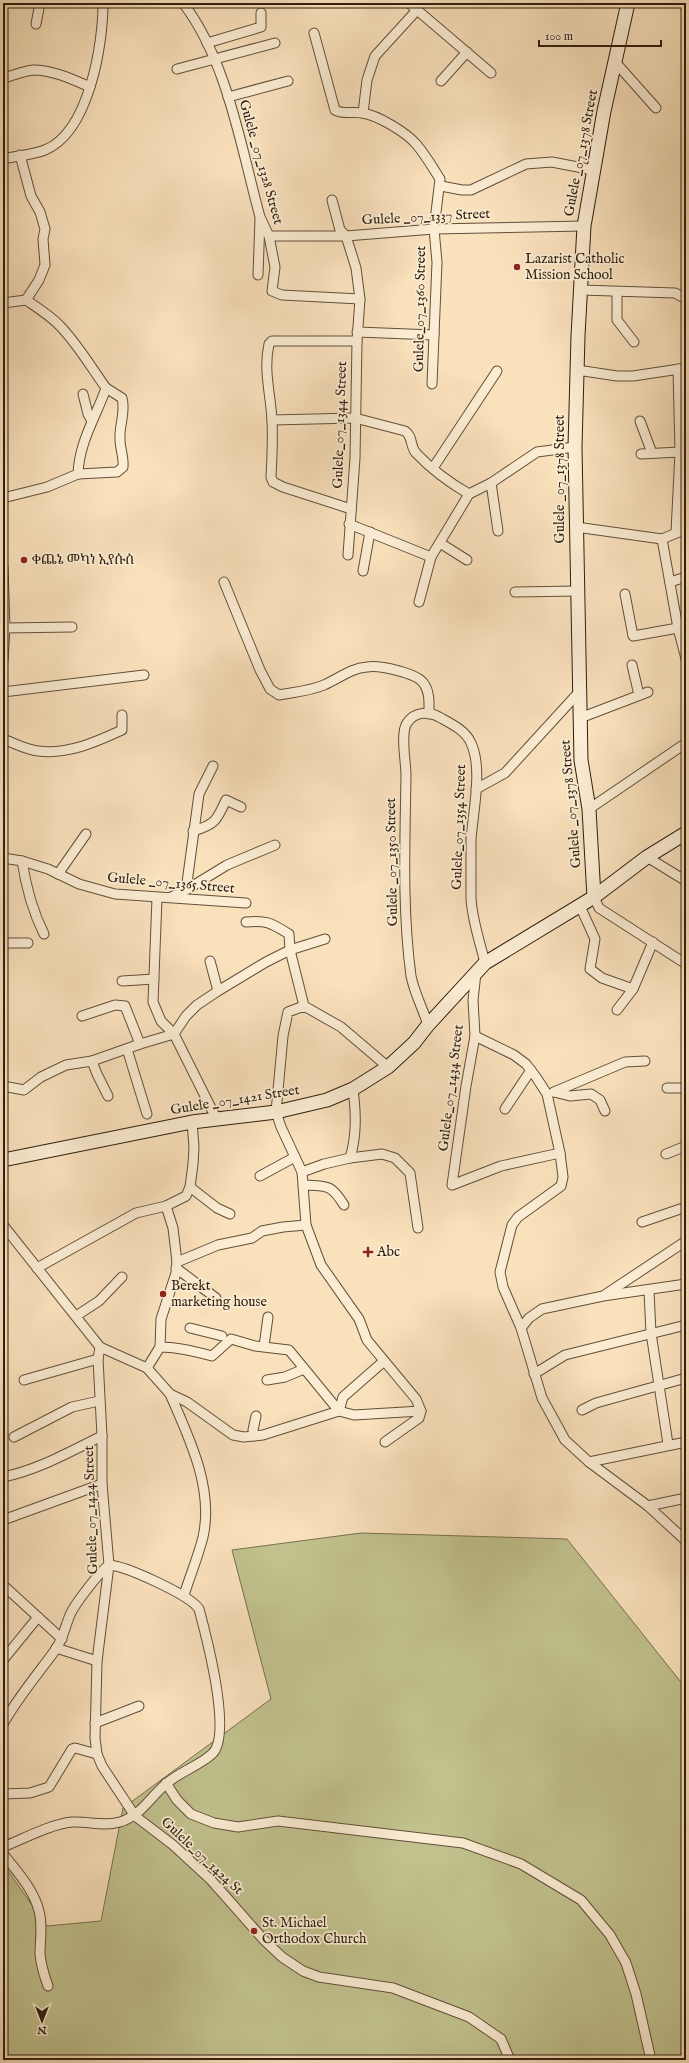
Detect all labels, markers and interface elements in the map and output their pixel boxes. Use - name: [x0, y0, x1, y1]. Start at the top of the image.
- scale bar: [539, 22, 661, 48]
- text: 100 m: [545, 29, 573, 44]
- street label: Gulele _07_1378 Street: [560, 88, 602, 218]
- street label: Gulele _07_1328 Street: [235, 98, 287, 227]
- street label: Gulele _07_1337 Street: [361, 205, 491, 229]
- street label: Gulele_07_1360 Street: [410, 245, 430, 372]
- place label: Lazarist Catholic Mission School: [525, 250, 625, 284]
- marker: Lazarist Catholic Mission School: [512, 262, 522, 272]
- street label: Gulele_07_1344 Street: [329, 361, 351, 489]
- street label: Gulele _07_1378 Street: [551, 414, 569, 543]
- place label: ቀጨኔ መካነ ኢየሱስ: [32, 551, 134, 569]
- marker: ቀጨኔ መካነ ኢየሱስ: [19, 555, 29, 565]
- street label: Gulele _07_1378 Street: [556, 739, 586, 869]
- street label: Gulele_07_1354 Street: [448, 764, 470, 890]
- street label: Gulele _07_1350 Street: [382, 797, 402, 926]
- street label: Gulele _07_1365 Street: [107, 868, 236, 898]
- street label: Gulele_07_1434 Street: [434, 1023, 468, 1152]
- street label: Gulele _07_1421 Street: [169, 1081, 301, 1119]
- place label: Abc: [376, 1243, 400, 1261]
- marker: Abc: [362, 1246, 374, 1258]
- place label: Berekt marketing house: [171, 1277, 268, 1311]
- marker: Berekt marketing house: [158, 1289, 168, 1299]
- street label: Gulele_07_1424 Street: [80, 1445, 102, 1575]
- street label: Gulele_07_1424 St: [157, 1813, 247, 1899]
- place label: St. Michael Orthodox Church: [262, 1914, 367, 1948]
- marker: St. Michael Orthodox Church: [249, 1926, 259, 1936]
- north arrow: [22, 2001, 62, 2041]
- text: N: [37, 2023, 48, 2037]

